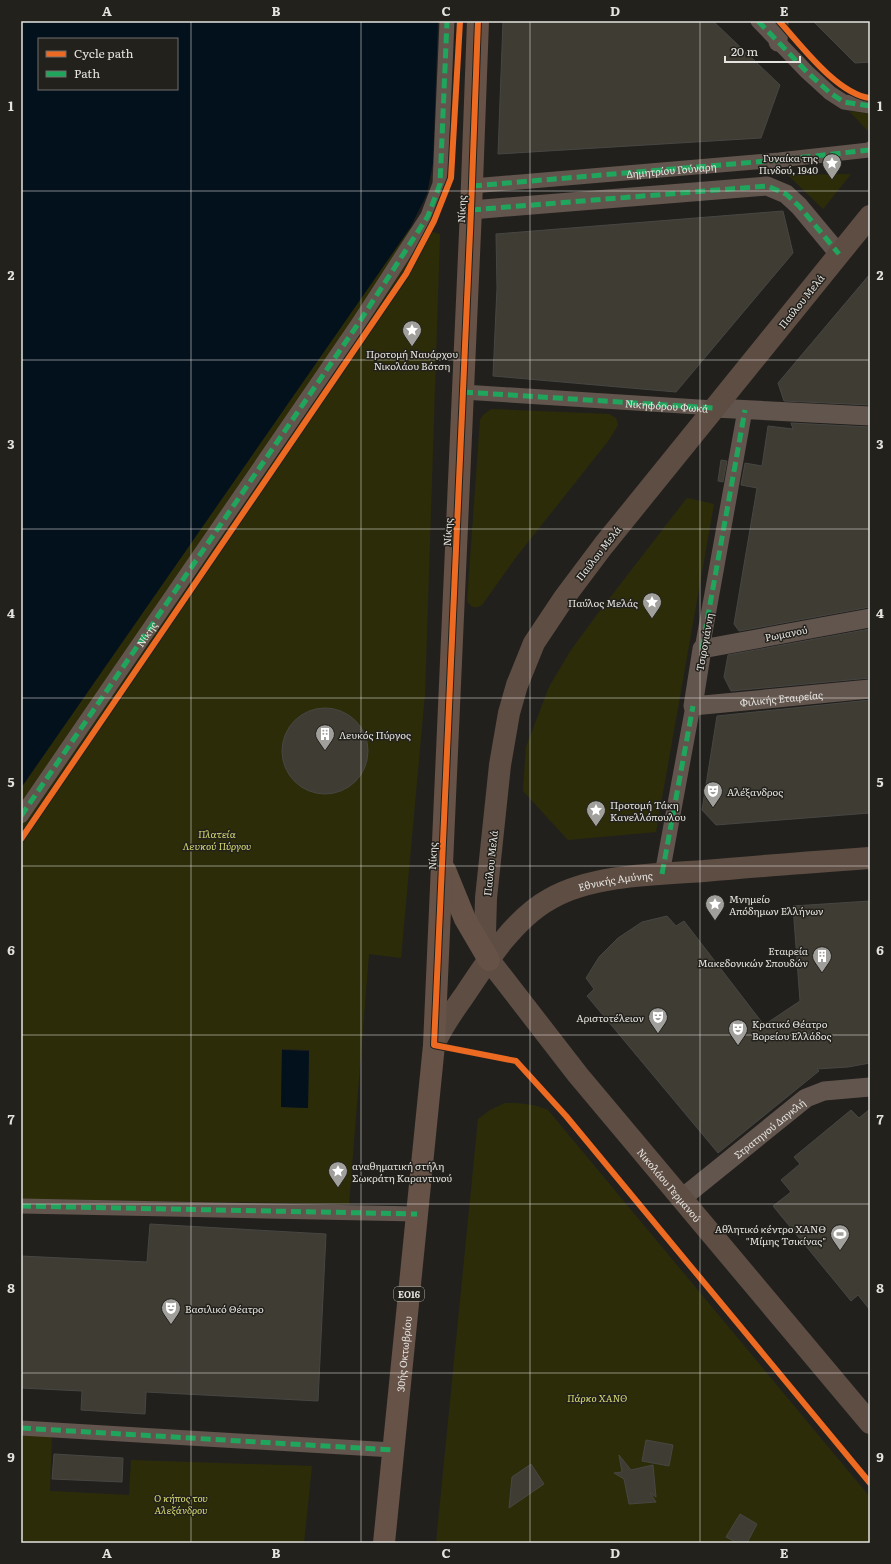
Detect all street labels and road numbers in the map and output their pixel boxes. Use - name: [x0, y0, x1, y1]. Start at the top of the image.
- street label: Δημητρίου Γούναρη: [626, 158, 717, 180]
- street label: Νίκης: [453, 195, 469, 223]
- street label: Παύλου Μελά: [774, 271, 828, 331]
- street label: Νικηφόρου Φωκά: [625, 395, 709, 415]
- street label: Νίκης: [439, 518, 455, 546]
- street label: Παύλου Μελά: [572, 522, 624, 584]
- street label: Τσιρογιάννη: [692, 612, 717, 672]
- street label: Νίκης: [132, 618, 160, 649]
- street label: Ρωμανού: [764, 622, 809, 644]
- street label: Φιλικής Εταιρείας: [739, 686, 823, 709]
- street label: Παύλου Μελά: [479, 829, 501, 897]
- street label: Νίκης: [424, 842, 440, 870]
- street label: Εθνικής Αμύνης: [576, 867, 653, 894]
- street label: Στρατηγού Δαγκλή: [730, 1094, 808, 1162]
- street label: Νικολάου Γερμανού: [634, 1144, 705, 1225]
- road number: ΕΟ16: [394, 1287, 424, 1301]
- street label: 30ής Οκτωβρίου: [392, 1315, 414, 1393]

